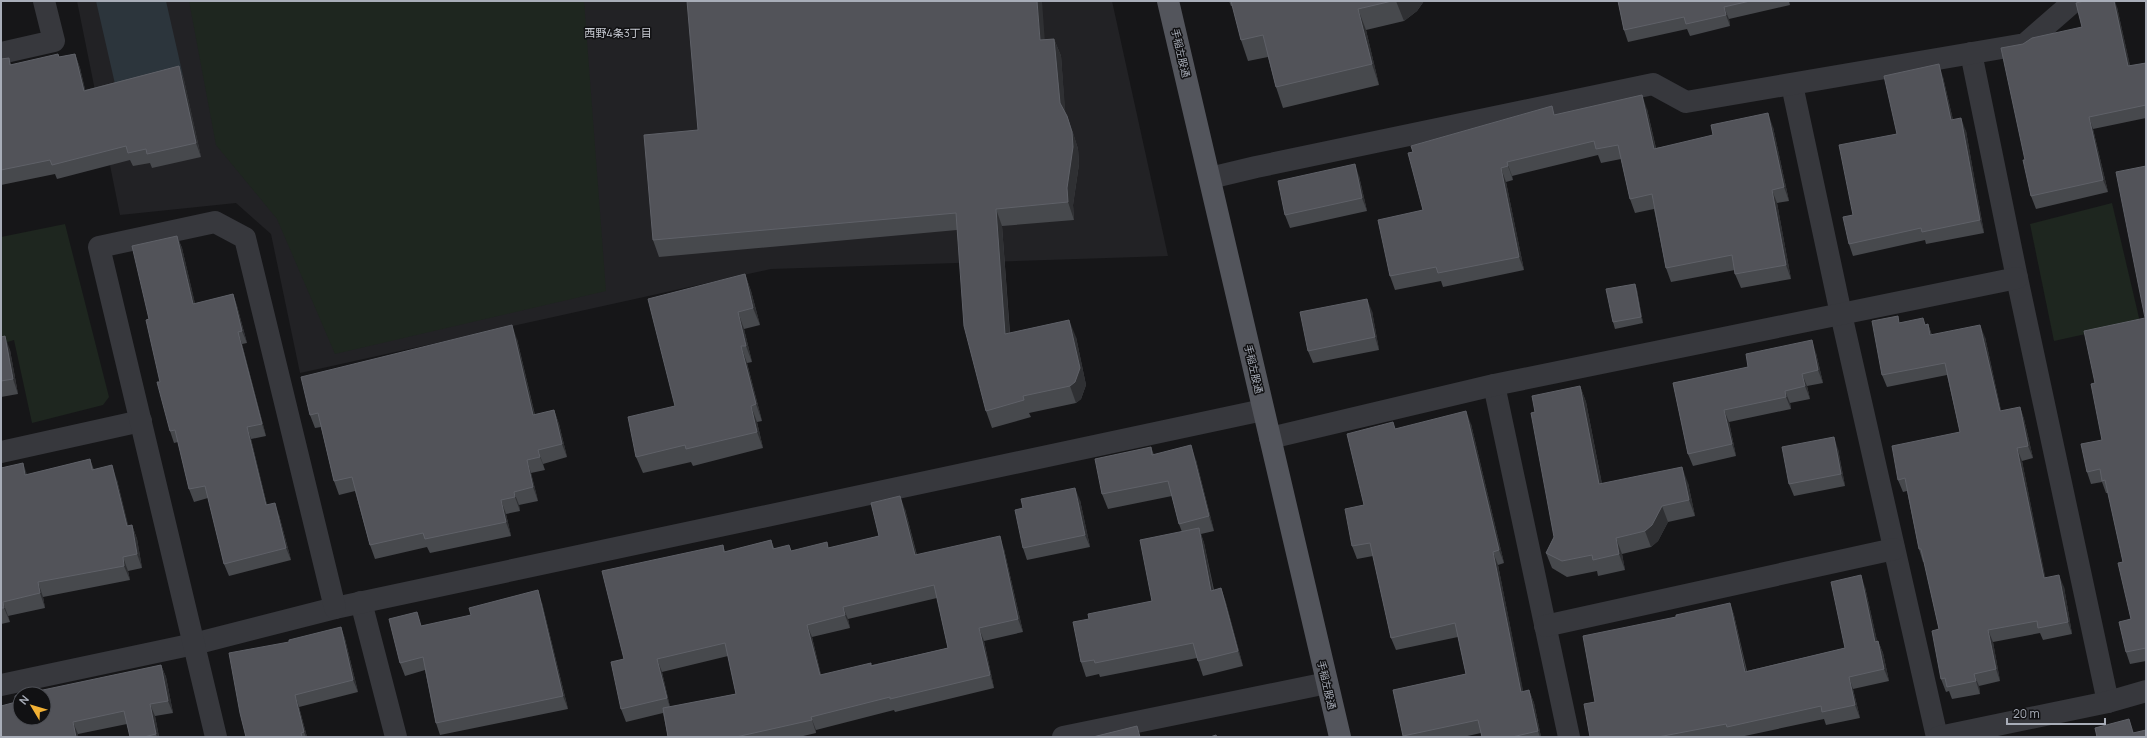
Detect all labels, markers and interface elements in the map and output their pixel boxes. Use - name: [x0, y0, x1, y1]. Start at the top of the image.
- district label: 西野4条3丁目: [584, 25, 652, 40]
- street label: 手稲左股通: [1169, 27, 1193, 79]
- street label: 手稲左股通: [1242, 343, 1266, 395]
- street label: 手稲左股通: [1315, 659, 1339, 711]
- north arrow: [12, 686, 52, 726]
- text: N: [15, 692, 32, 707]
- scale bar: [2007, 700, 2105, 726]
- text: 20 m: [2013, 705, 2040, 722]

